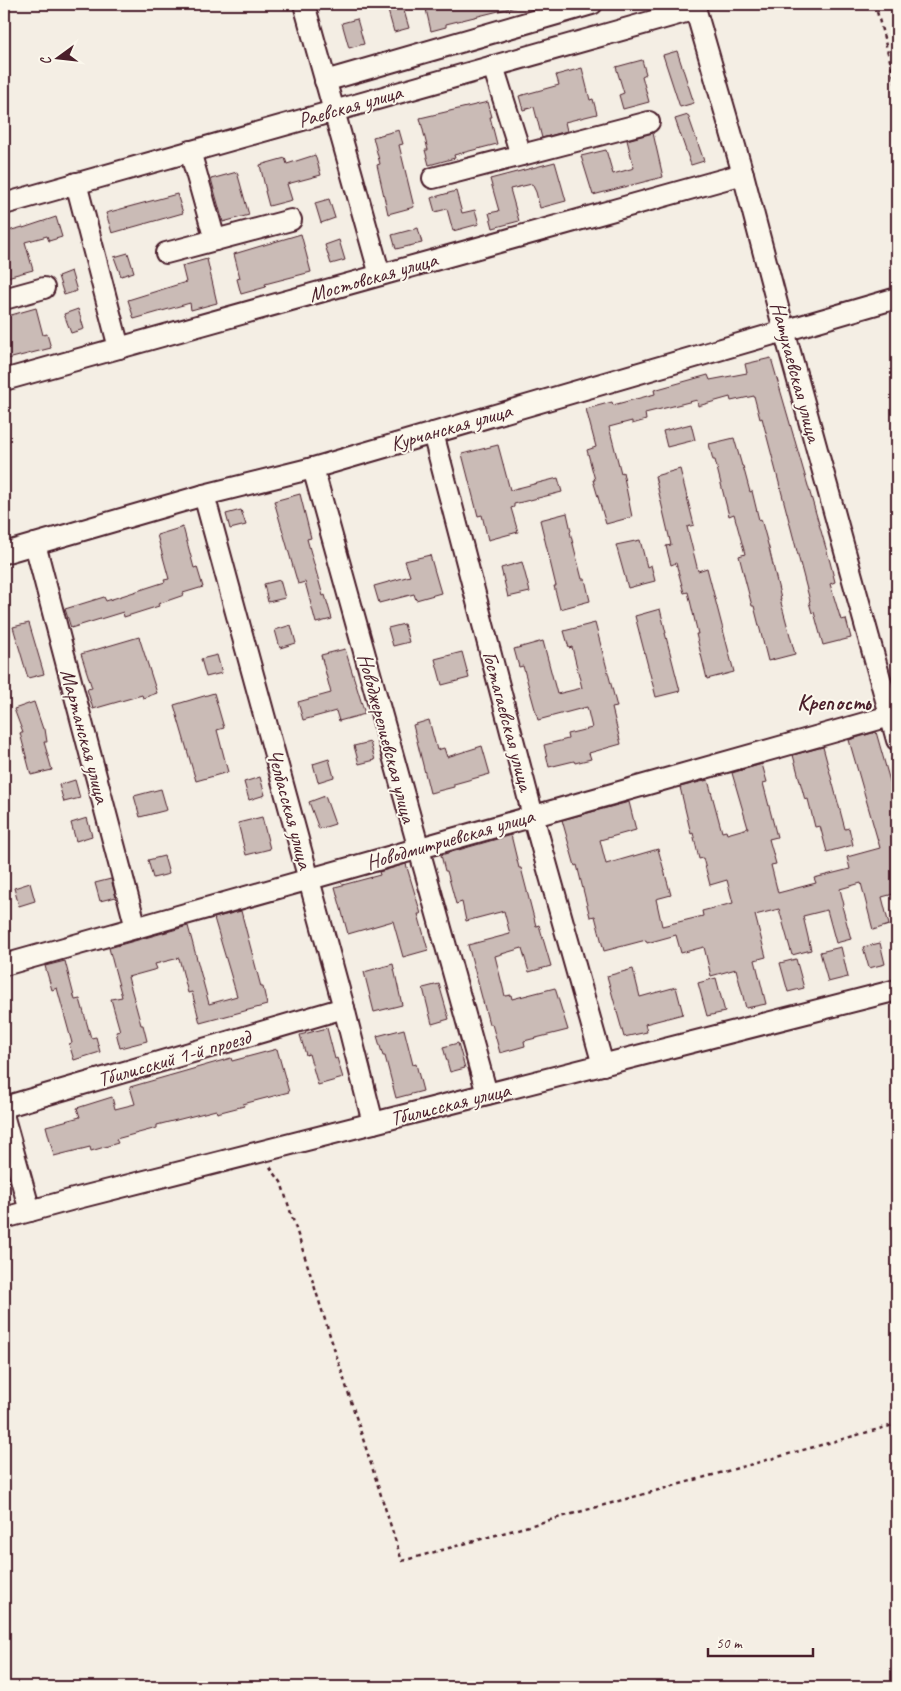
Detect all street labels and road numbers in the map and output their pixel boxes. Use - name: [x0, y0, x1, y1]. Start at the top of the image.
- street label: Раевская улица: [295, 78, 407, 133]
- street label: Мостовская улица: [306, 246, 442, 308]
- street label: Натухаевская улица: [765, 299, 828, 447]
- street label: Курчанская улица: [387, 397, 516, 457]
- street label: Гостагаевская улица: [477, 648, 540, 796]
- street label: Новоджерелиевская улица: [352, 650, 423, 827]
- street label: Мартанская улица: [55, 666, 116, 808]
- street label: Челбасская улица: [262, 746, 319, 873]
- street label: Новодмитриевская улица: [363, 802, 539, 875]
- street label: Тбилисский 1-й проезд: [95, 1023, 256, 1092]
- street label: Тбилисская улица: [387, 1076, 514, 1131]

